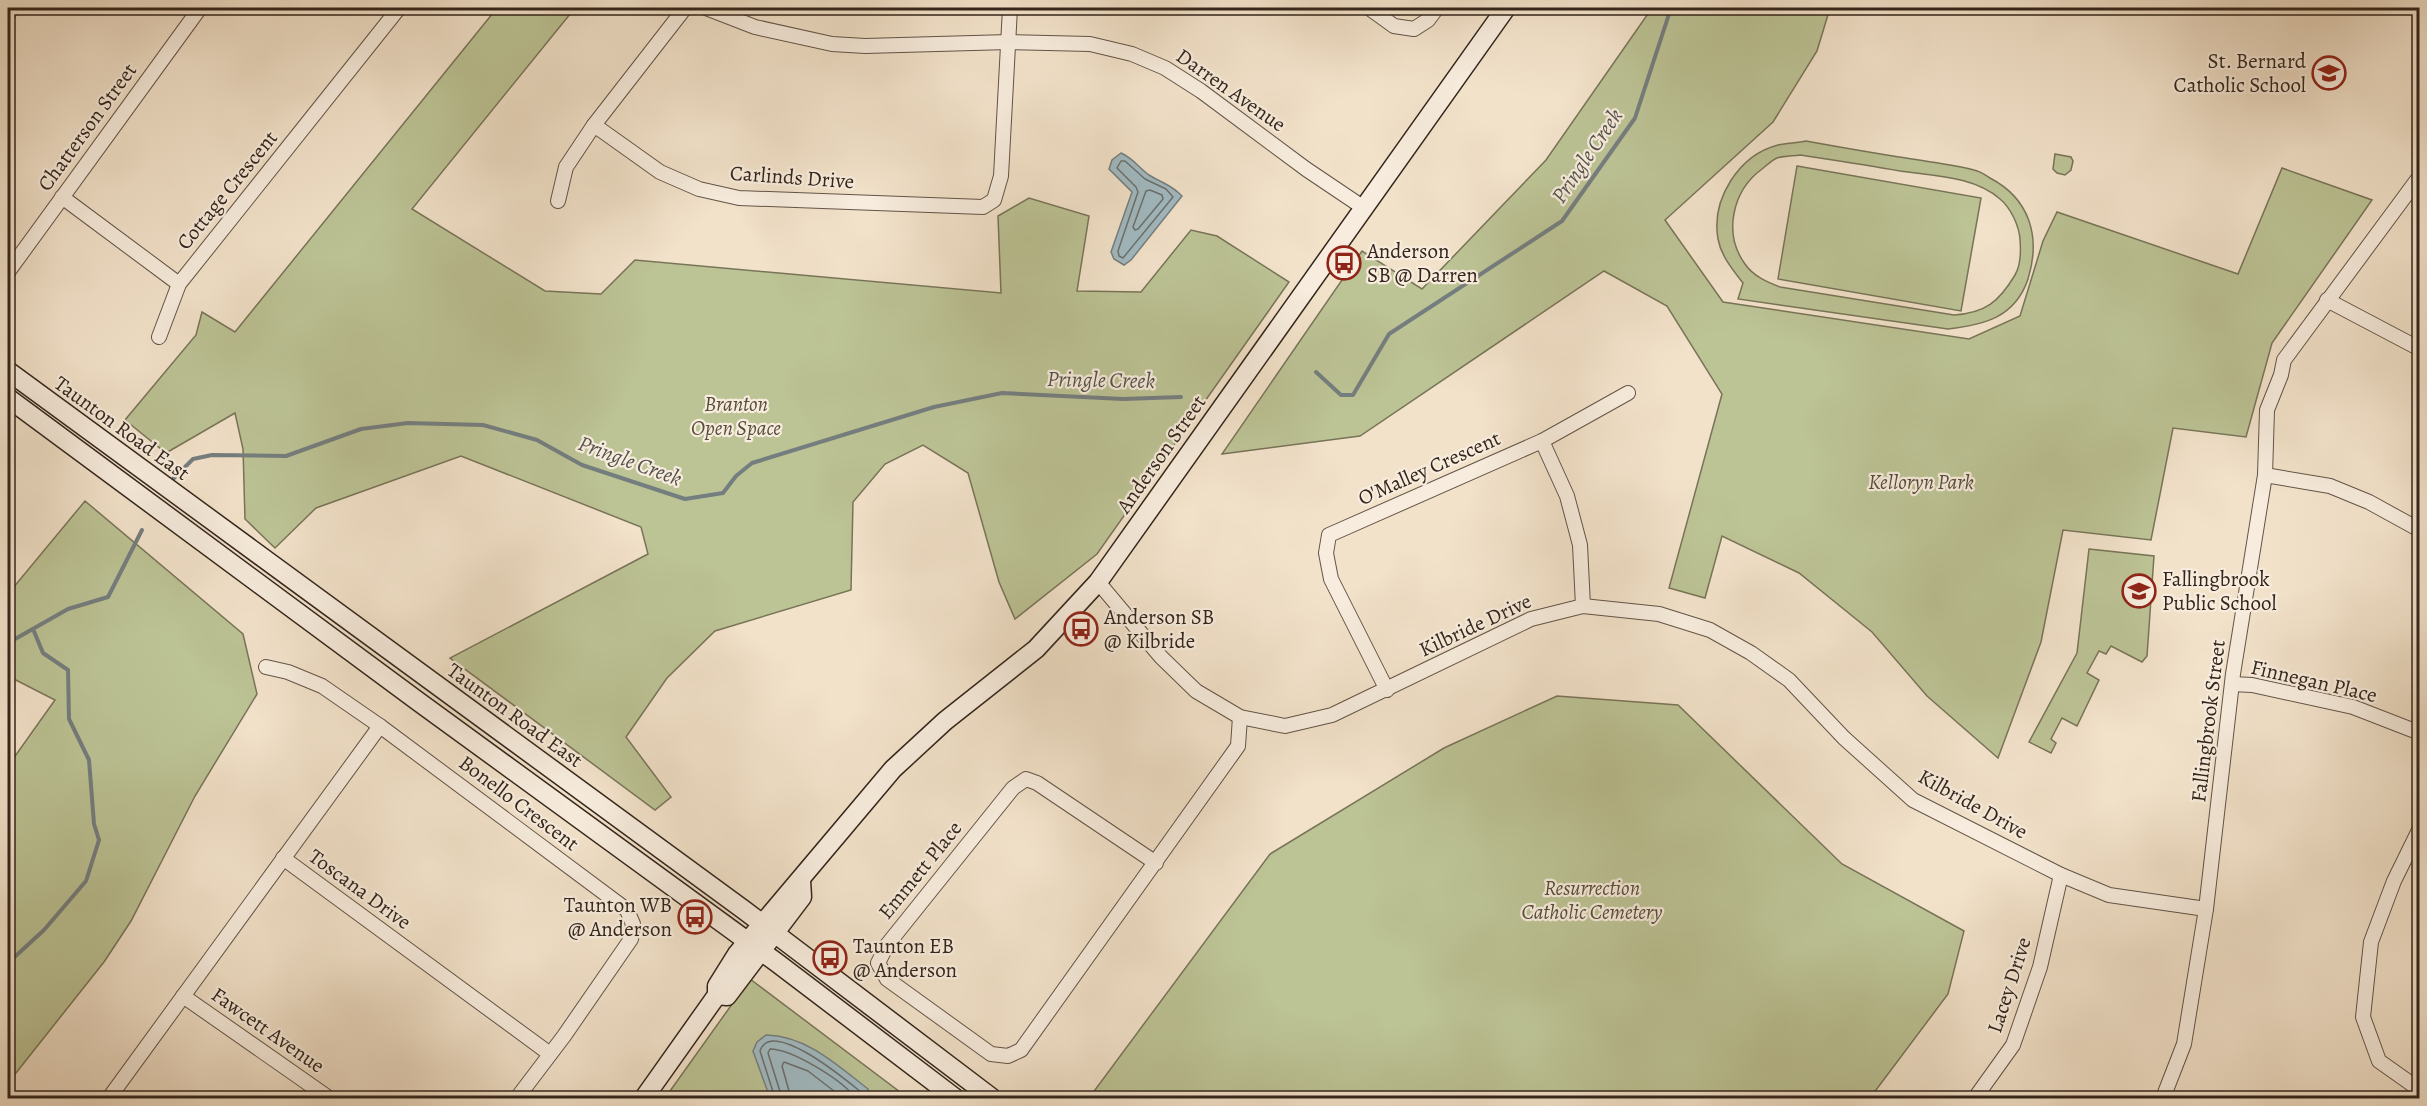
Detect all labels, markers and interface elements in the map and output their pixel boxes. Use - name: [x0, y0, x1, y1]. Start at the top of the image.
- street label: Darren Avenue: [1171, 42, 1291, 138]
- place label: St. Bernard Catholic School: [2173, 47, 2307, 99]
- school or university icon: St. Bernard Catholic School: [2311, 55, 2347, 91]
- street label: Chatterson Street: [31, 57, 143, 197]
- water label: Pringle Creek: [1544, 103, 1630, 209]
- street label: Cottage Crescent: [170, 124, 284, 255]
- street label: Carlinds Drive: [729, 159, 855, 195]
- place label: Anderson SB @ Darren: [1366, 237, 1478, 289]
- bus stop icon: Anderson SB @ Darren: [1326, 245, 1362, 281]
- water label: Pringle Creek: [1047, 364, 1156, 396]
- street label: Taunton Road East: [49, 369, 195, 487]
- street label: Anderson Street: [1109, 389, 1212, 519]
- park label: Branton Open Space: [691, 390, 781, 442]
- street label: O'Malley Crescent: [1353, 424, 1505, 512]
- water label: Pringle Creek: [574, 428, 686, 494]
- park label: Kelloryn Park: [1868, 468, 1974, 496]
- place label: Fallingbrook Public School: [2162, 565, 2277, 617]
- school or university icon: Fallingbrook Public School: [2121, 573, 2157, 609]
- street label: Kilbride Drive: [1414, 587, 1536, 663]
- place label: Anderson SB @ Kilbride: [1103, 603, 1214, 655]
- bus stop icon: Anderson SB @ Kilbride: [1063, 611, 1099, 647]
- street label: Fallingbrook Street: [2184, 638, 2232, 804]
- street label: Finnegan Place: [2248, 653, 2380, 709]
- street label: Taunton Road East: [442, 656, 588, 774]
- street label: Bonello Crescent: [453, 749, 585, 857]
- street label: Kilbride Drive: [1913, 762, 2033, 846]
- street label: Emmett Place: [872, 815, 968, 925]
- street label: Toscana Drive: [303, 842, 417, 936]
- park label: Resurrection Catholic Cemetery: [1521, 874, 1663, 926]
- place label: Taunton WB @ Anderson: [564, 891, 672, 943]
- bus stop icon: Taunton WB @ Anderson: [677, 899, 713, 935]
- place label: Taunton EB @ Anderson: [853, 932, 957, 984]
- street label: Lacey Drive: [1980, 934, 2038, 1036]
- bus stop icon: Taunton EB @ Anderson: [812, 940, 848, 976]
- street label: Fawcett Avenue: [206, 981, 330, 1079]

